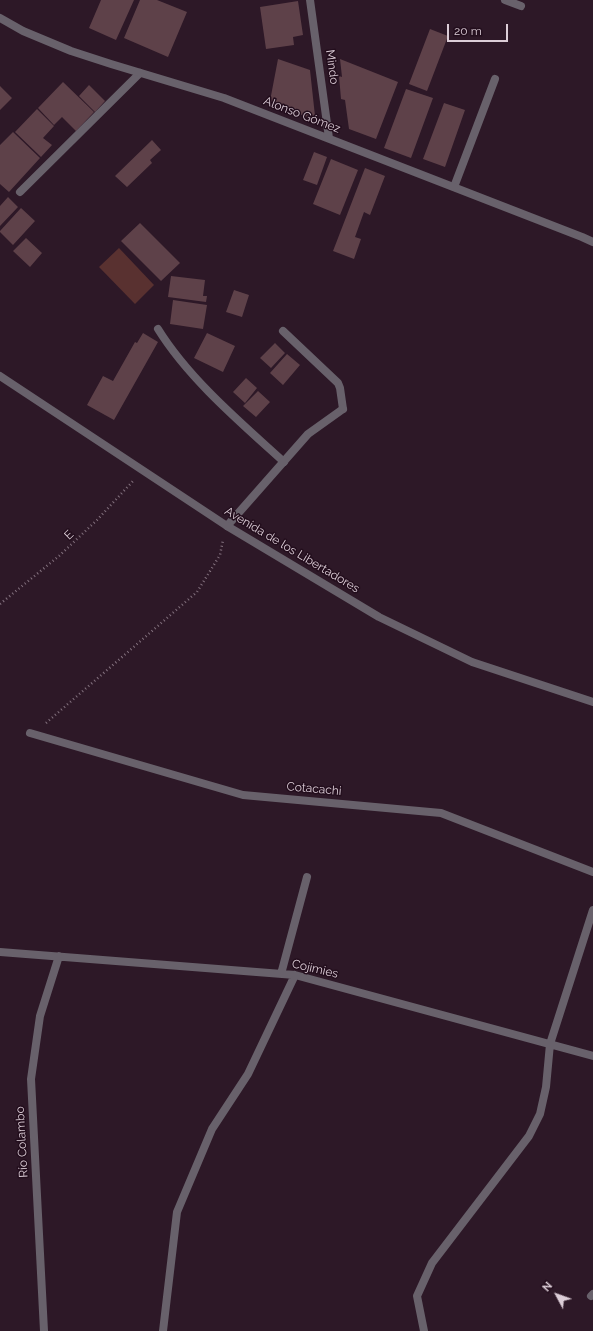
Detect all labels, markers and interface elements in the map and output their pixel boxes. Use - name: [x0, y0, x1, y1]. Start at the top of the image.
- scale bar: [449, 16, 510, 42]
- text: 20 m: [454, 24, 482, 38]
- street label: Mindo: [322, 49, 342, 85]
- street label: Alonso Gómez: [262, 94, 342, 136]
- street label: Avenida de los Libertadores: [222, 504, 362, 596]
- street label: E: [61, 527, 77, 543]
- street label: Cotacachi: [286, 779, 342, 799]
- street label: Cojimies: [290, 957, 340, 981]
- street label: Río Colambo: [13, 1106, 31, 1178]
- north arrow: [537, 1275, 577, 1315]
- text: N: [540, 1279, 555, 1294]

